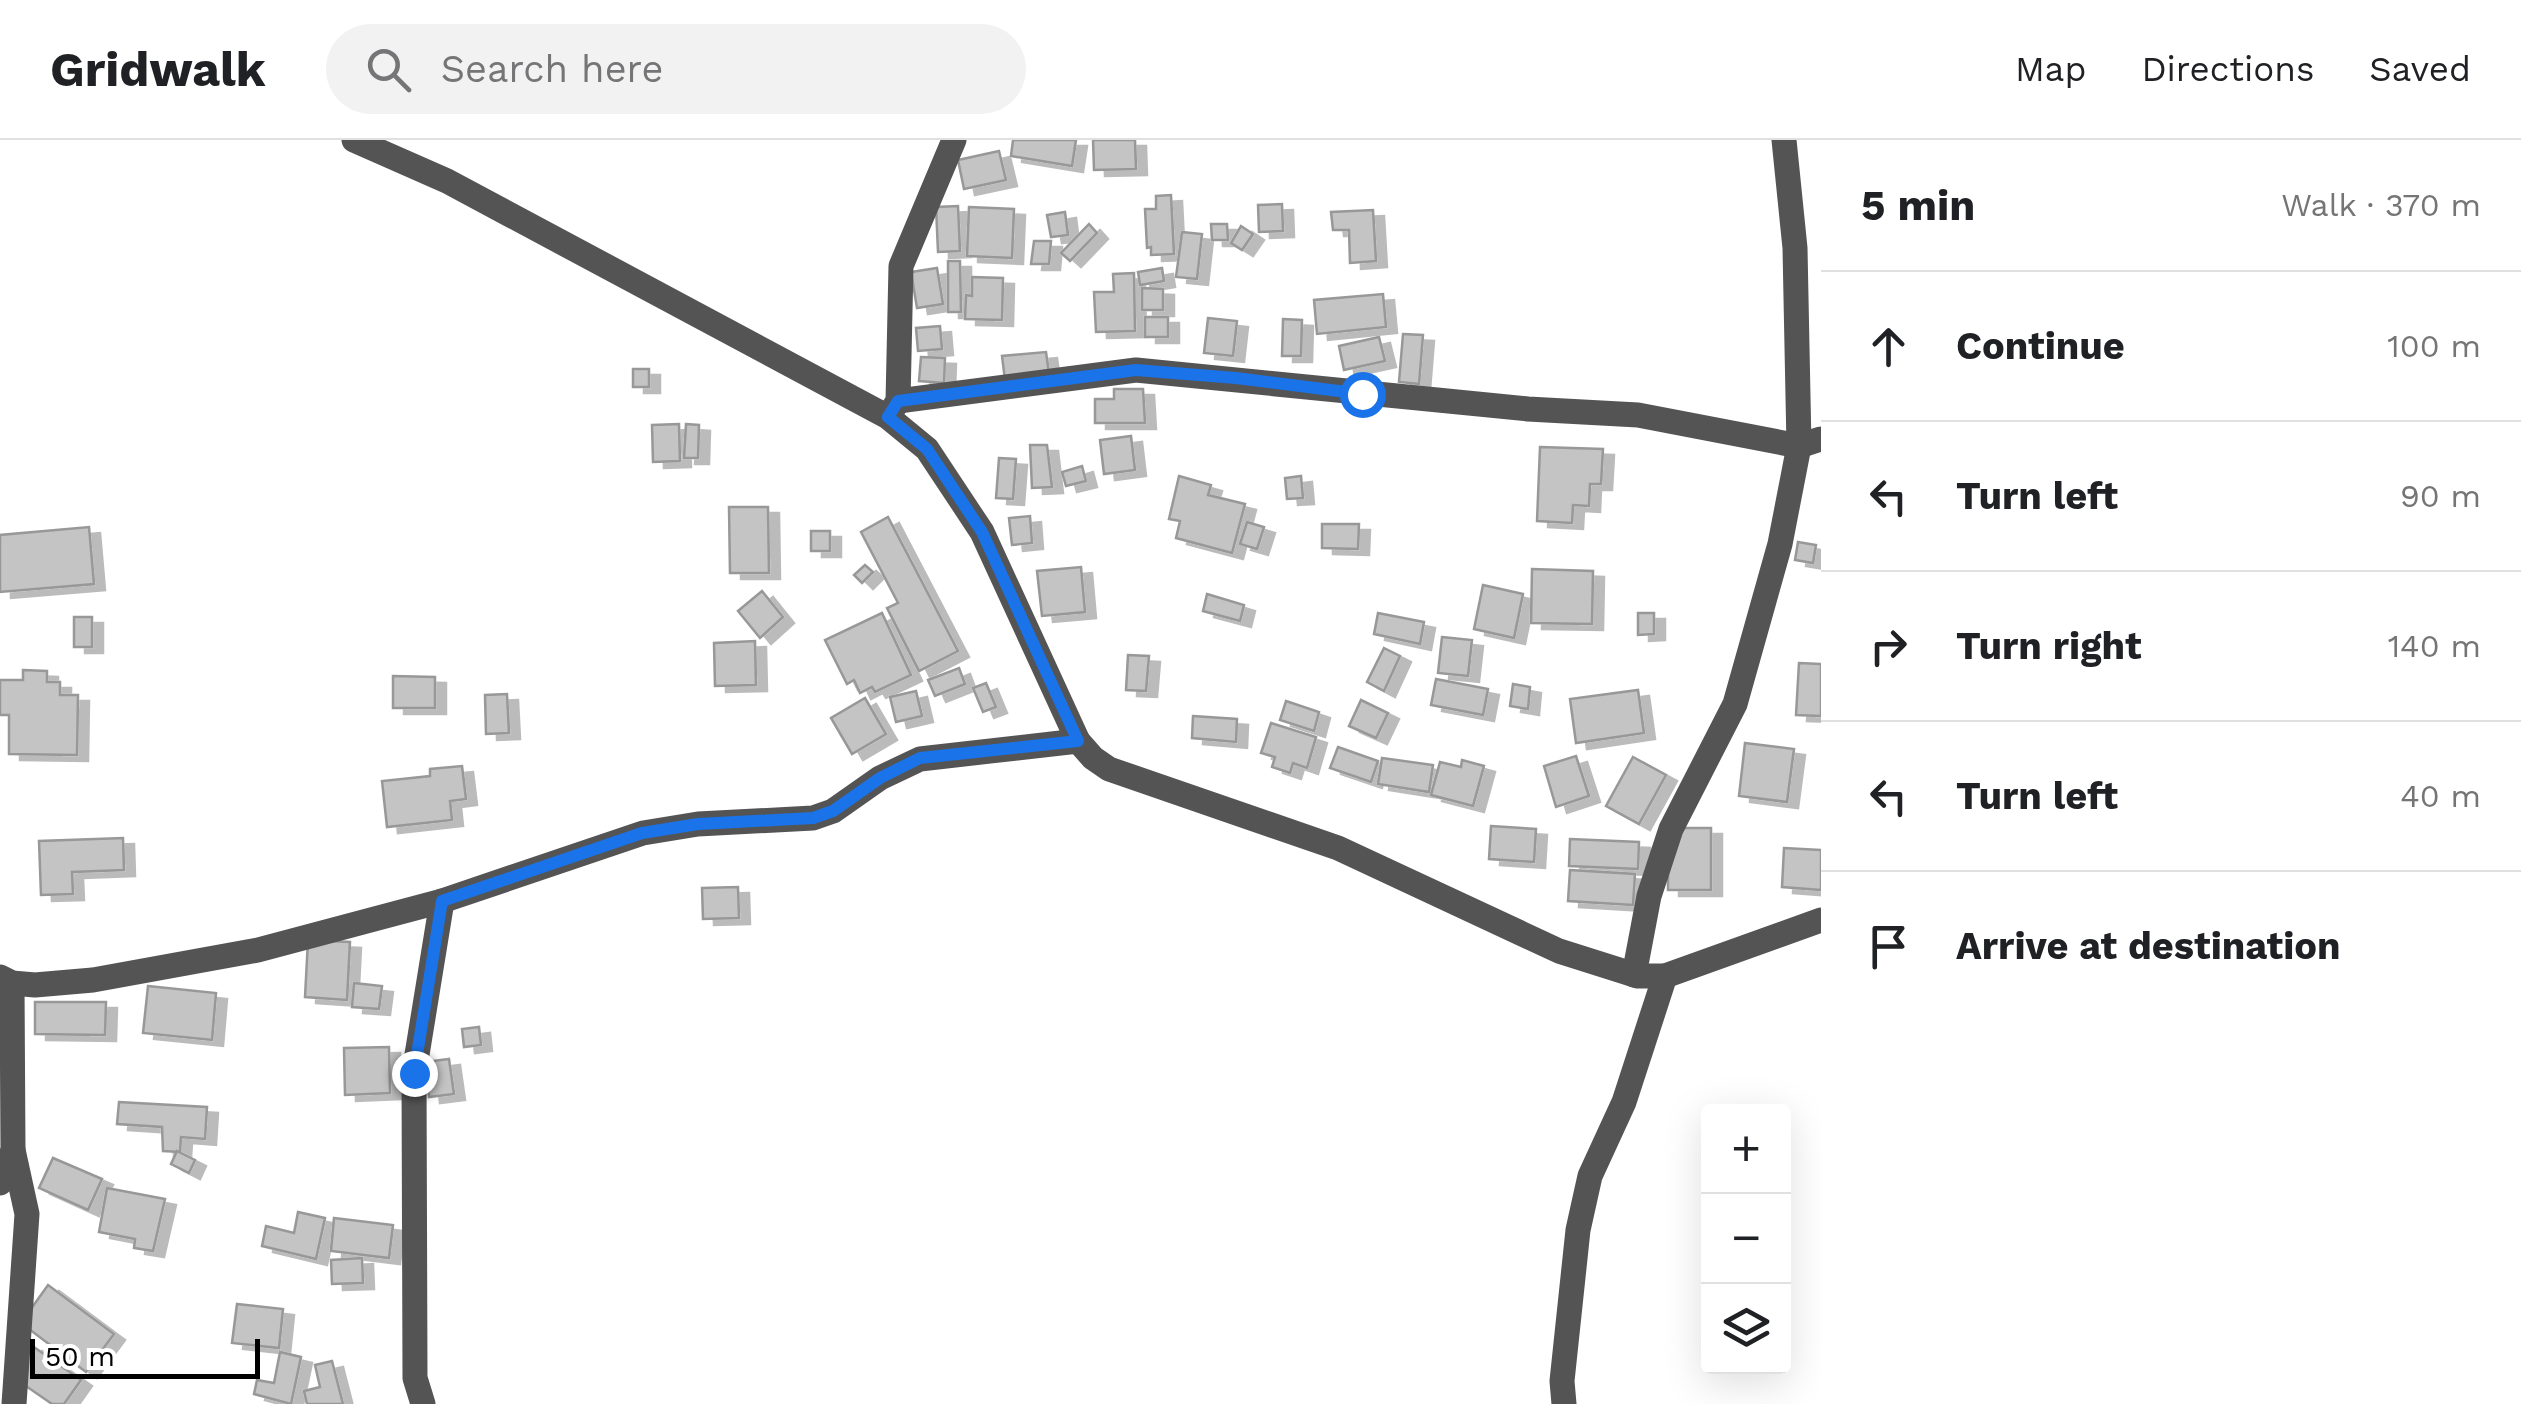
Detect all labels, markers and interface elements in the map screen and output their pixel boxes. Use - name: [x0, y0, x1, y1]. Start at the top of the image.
- search box: [326, 24, 1026, 114]
- text: Gridwalk: [50, 41, 266, 98]
- icon: search: [361, 42, 416, 97]
- text: Search here: [441, 47, 663, 91]
- text: Map: [2015, 48, 2086, 90]
- text: Directions: [2141, 48, 2314, 90]
- text: Saved: [2369, 48, 2471, 90]
- text: 5 min: [1861, 181, 1975, 230]
- text: Walk · 370 m: [2281, 186, 2481, 224]
- icon: ahead: [1861, 319, 1916, 374]
- text: Continue: [1956, 324, 2125, 368]
- text: 100 m: [2387, 327, 2481, 365]
- route start: [1340, 372, 1386, 418]
- icon: left: [1861, 469, 1916, 524]
- text: Turn left: [1956, 474, 2118, 518]
- text: 90 m: [2400, 477, 2481, 515]
- icon: right: [1861, 619, 1916, 674]
- text: Turn right: [1956, 624, 2142, 668]
- text: 140 m: [2388, 627, 2481, 665]
- icon: left: [1861, 769, 1916, 824]
- text: Turn left: [1956, 774, 2118, 818]
- text: 40 m: [2400, 777, 2481, 815]
- icon: arrive: [1861, 919, 1916, 974]
- text: Arrive at destination: [1956, 924, 2341, 968]
- route end: [392, 1051, 438, 1097]
- map controls: [1701, 1104, 1791, 1374]
- button: +: [1701, 1104, 1791, 1194]
- button: −: [1701, 1194, 1791, 1284]
- button: layers: [1701, 1284, 1791, 1374]
- scale bar: [30, 1334, 260, 1378]
- text: 50 m: [45, 1340, 115, 1373]

